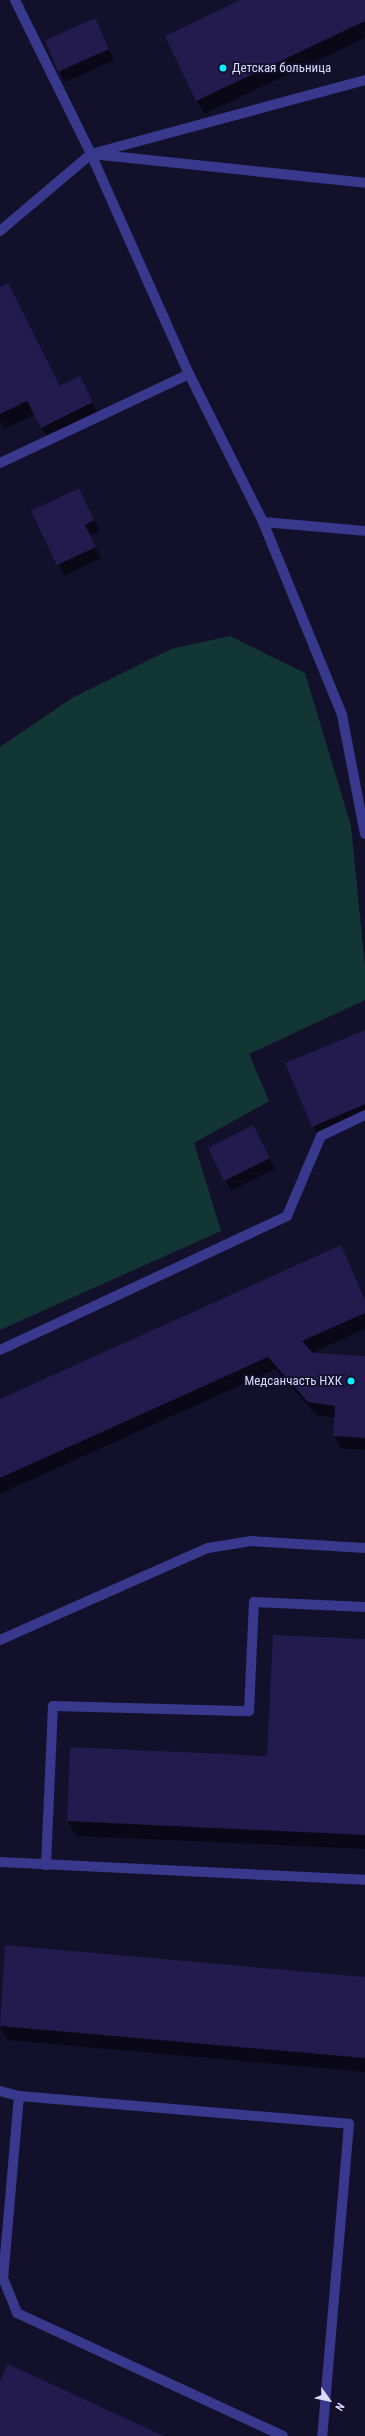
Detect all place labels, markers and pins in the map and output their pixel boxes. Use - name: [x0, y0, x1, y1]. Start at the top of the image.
- place label: Детская больница: [232, 60, 331, 76]
- marker: Детская больница: [217, 62, 229, 74]
- place label: Медсанчасть НХК: [244, 1373, 342, 1389]
- marker: Медсанчасть НХК: [345, 1375, 357, 1387]

